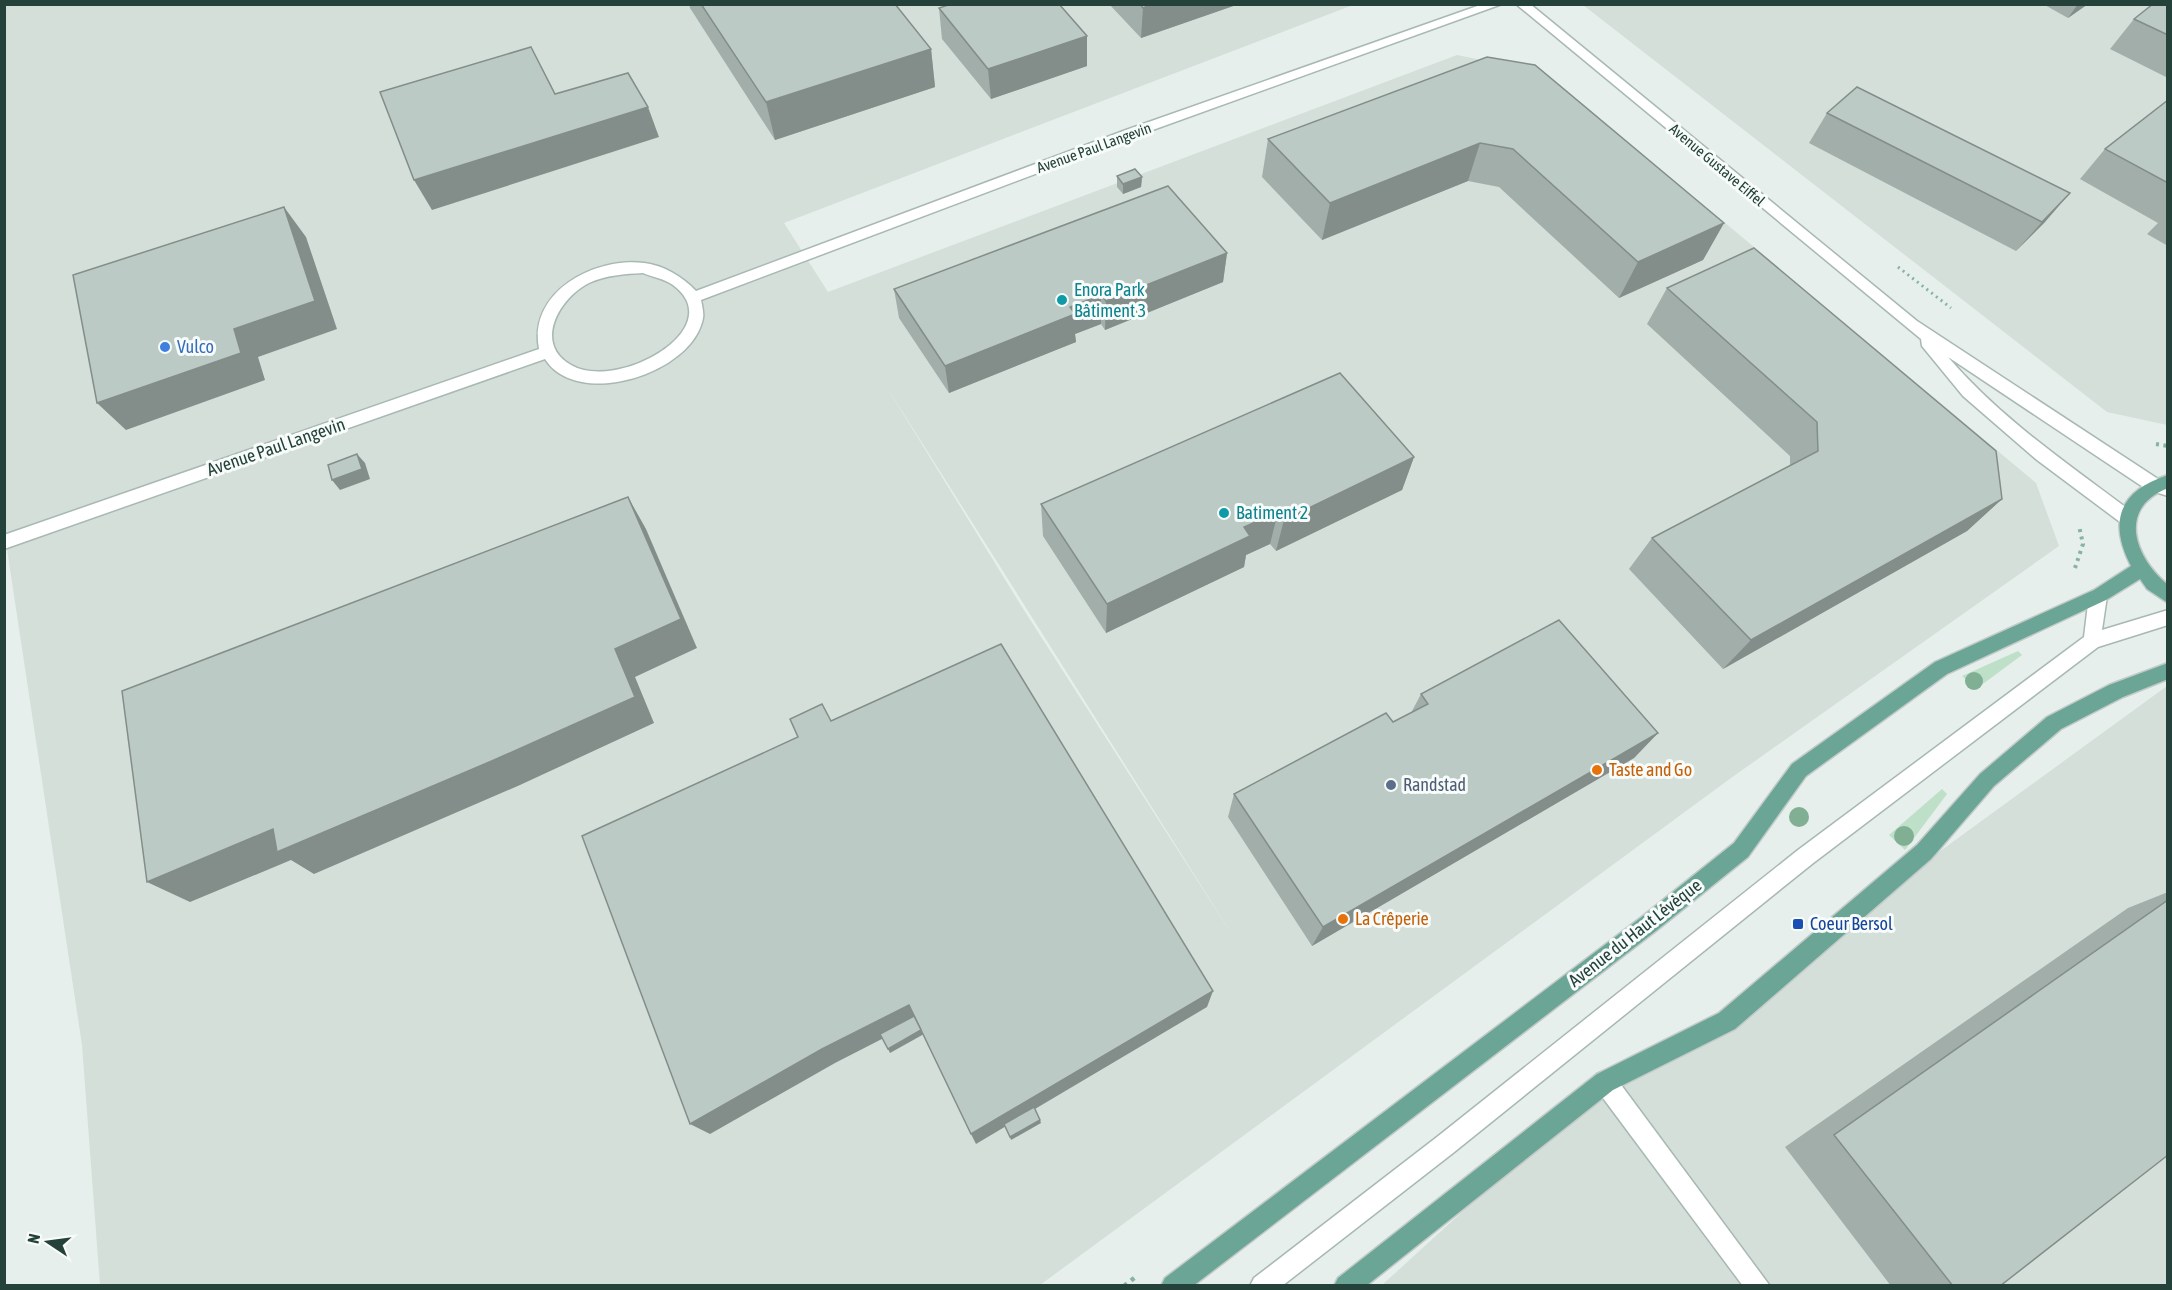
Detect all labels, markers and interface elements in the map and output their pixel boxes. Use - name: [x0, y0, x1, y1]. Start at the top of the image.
- street label: Avenue Paul Langevin: [1034, 119, 1153, 176]
- street label: Avenue Gustave Eiffel: [1666, 120, 1768, 209]
- place label: Enora Park Bâtiment 3: [1074, 279, 1146, 321]
- marker: Enora Park Bâtiment 3: [1055, 293, 1069, 307]
- place label: Vulco: [177, 336, 214, 357]
- marker: Vulco: [158, 340, 172, 354]
- street label: Avenue Paul Langevin: [204, 413, 348, 480]
- place label: Batiment 2: [1236, 502, 1308, 523]
- marker: Batiment 2: [1217, 506, 1231, 520]
- place label: Taste and Go: [1609, 759, 1692, 780]
- marker: Taste and Go: [1590, 763, 1604, 777]
- place label: Randstad: [1403, 774, 1466, 795]
- marker: Randstad: [1384, 778, 1398, 792]
- street label: Avenue du Haut Lévèque: [1564, 874, 1705, 991]
- place label: La Crêperie: [1355, 908, 1429, 929]
- marker: La Crêperie: [1336, 912, 1350, 926]
- place label: Coeur Bersol: [1810, 913, 1893, 934]
- marker: Coeur Bersol: [1791, 917, 1805, 931]
- north arrow: [18, 1212, 78, 1272]
- text: N: [24, 1232, 43, 1245]

